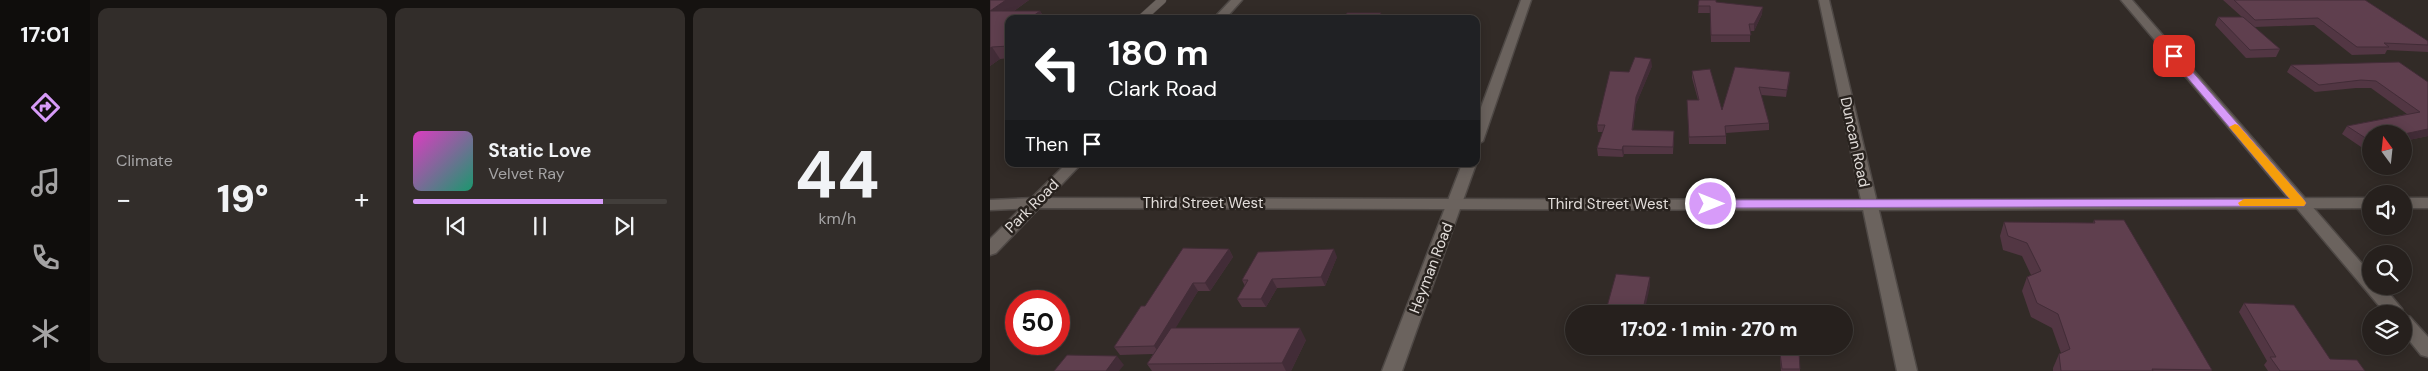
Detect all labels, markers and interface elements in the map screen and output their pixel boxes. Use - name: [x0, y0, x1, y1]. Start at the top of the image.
- text: 17:01: [21, 20, 69, 49]
- text: 180 m: [1108, 30, 1209, 76]
- icon: left: [1025, 35, 1090, 100]
- pin: [2153, 35, 2195, 77]
- icon: arrive: [2160, 42, 2188, 70]
- text: Clark Road: [1108, 74, 1217, 103]
- icon: directions: [28, 90, 63, 125]
- street label: Duncan Road: [1836, 95, 1874, 189]
- north arrow: [2362, 125, 2412, 175]
- map controls: [2362, 125, 2412, 355]
- icon: arrive: [1078, 130, 1106, 158]
- text: Then: [1025, 132, 1068, 157]
- text: 44: [795, 133, 880, 217]
- text: Static Love: [488, 138, 592, 163]
- text: Climate: [116, 150, 173, 171]
- text: Velvet Ray: [488, 163, 565, 184]
- icon: music: [28, 165, 63, 200]
- text: 19°: [217, 174, 269, 224]
- street label: Park Road: [1001, 175, 1063, 237]
- position arrow: [1684, 177, 1736, 229]
- text: −: [116, 181, 131, 218]
- text: +: [354, 181, 369, 218]
- button: sound: [2362, 185, 2412, 235]
- street label: Third Street West: [1142, 193, 1264, 213]
- street label: Third Street West: [1547, 194, 1669, 214]
- text: km/h: [818, 208, 856, 229]
- icon: previous: [442, 212, 470, 240]
- icon: pause: [526, 212, 554, 240]
- icon: next: [610, 212, 638, 240]
- street label: Heyman Road: [1404, 220, 1458, 316]
- icon: phone: [28, 240, 63, 275]
- button: search: [2362, 245, 2412, 295]
- speed limit sign: 50: [1005, 290, 1070, 355]
- button: layers: [2362, 305, 2412, 355]
- icon: climate: [28, 316, 63, 351]
- text: 17:02 · 1 min · 270 m: [1620, 317, 1798, 342]

